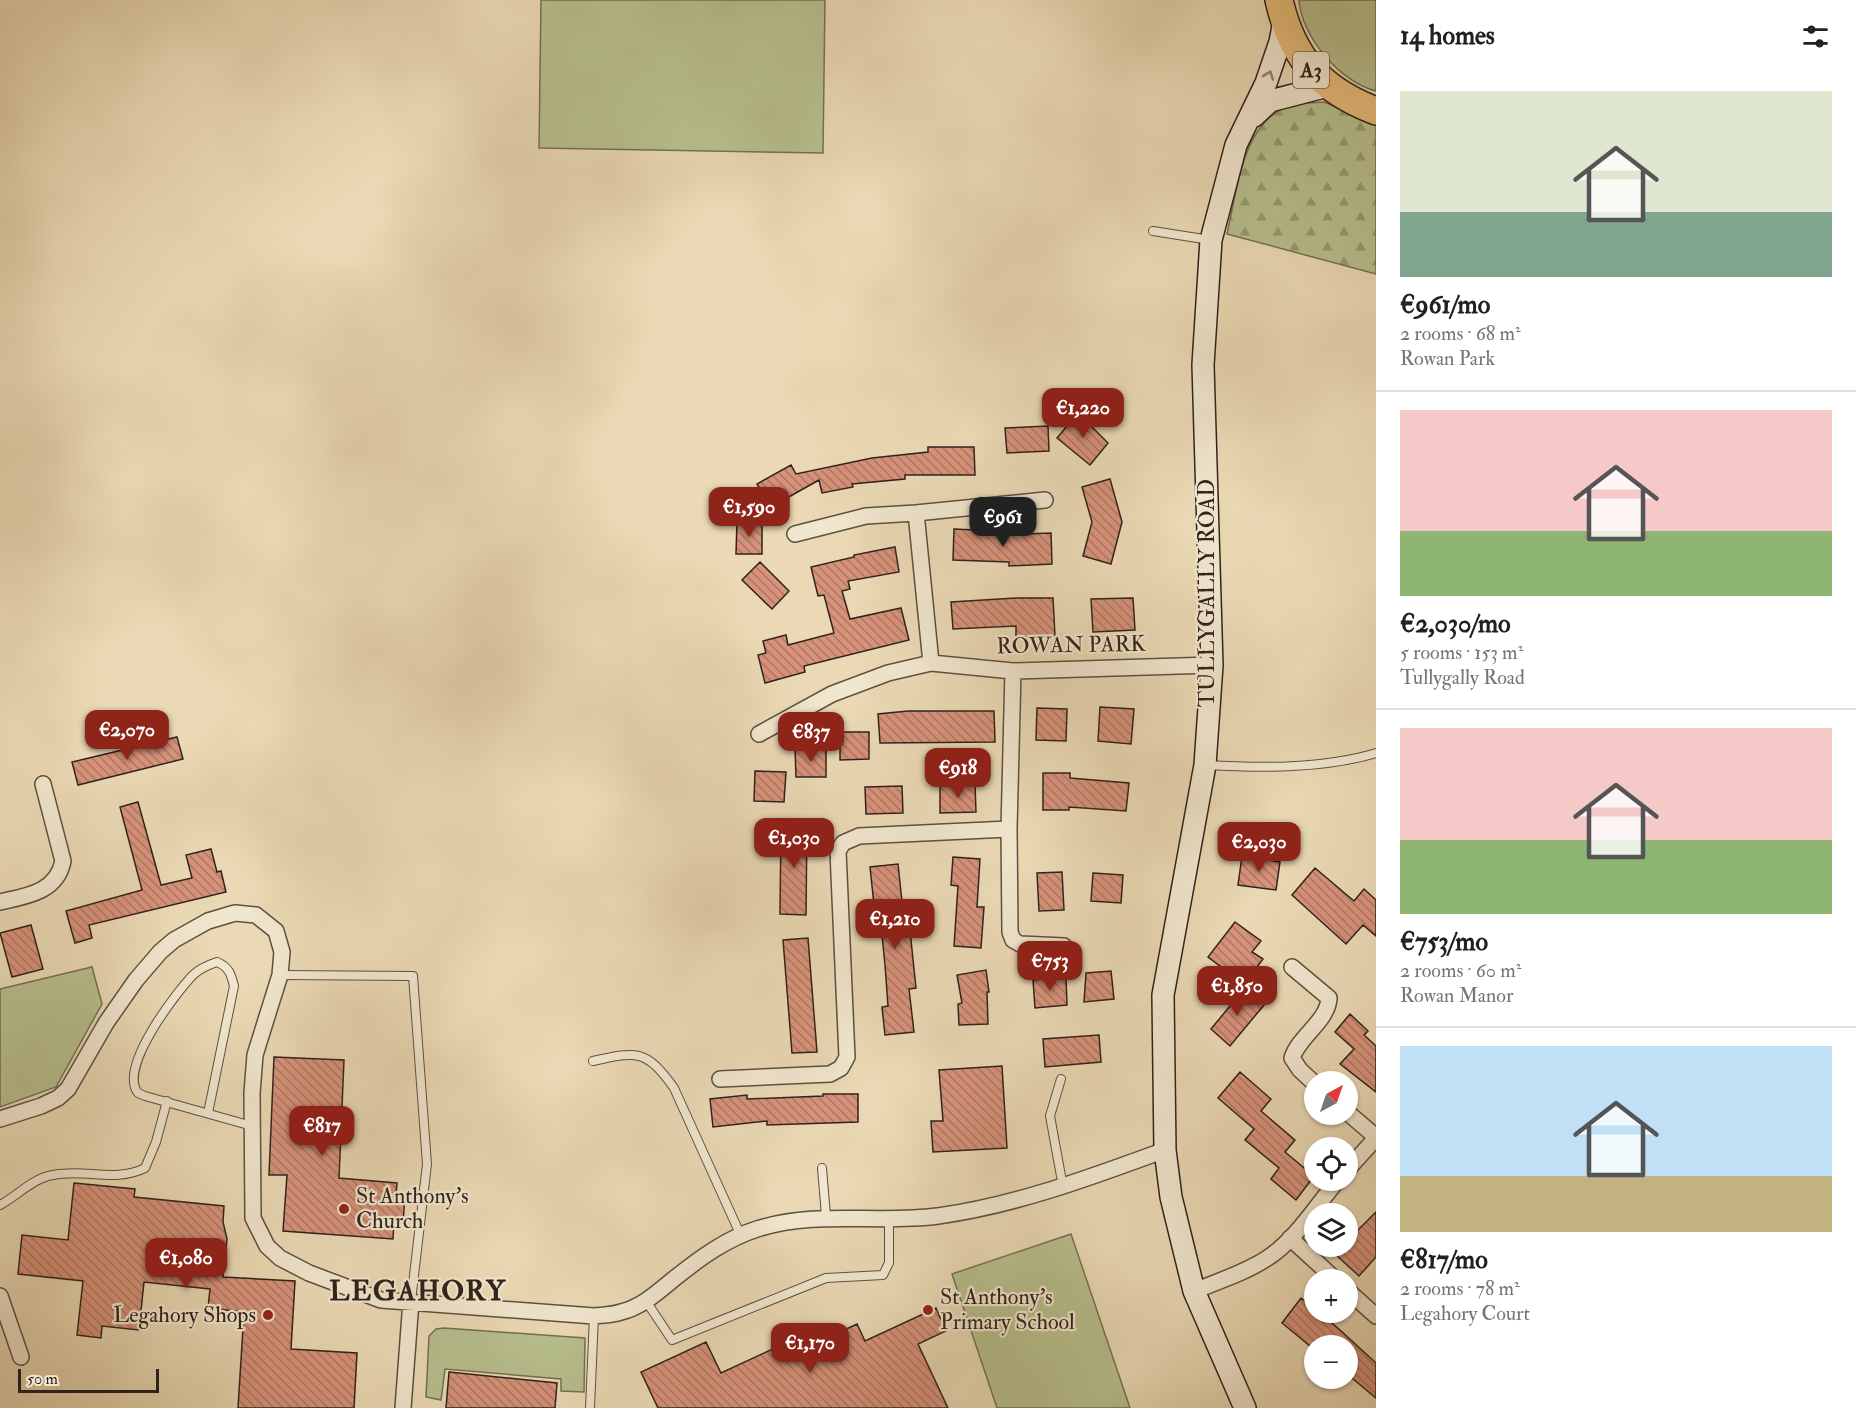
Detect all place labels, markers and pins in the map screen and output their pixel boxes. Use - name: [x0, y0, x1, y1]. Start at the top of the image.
- pin: €1,220: [1034, 388, 1132, 439]
- pin: €1,590: [700, 487, 798, 538]
- pin: €961: [967, 497, 1039, 548]
- pin: €2,070: [78, 710, 176, 761]
- pin: €837: [775, 712, 847, 763]
- pin: €918: [922, 748, 994, 799]
- pin: €1,030: [745, 818, 843, 869]
- pin: €2,030: [1210, 822, 1308, 873]
- pin: €1,210: [846, 899, 944, 950]
- pin: €753: [1014, 941, 1086, 992]
- pin: €1,850: [1188, 966, 1286, 1017]
- pin: €817: [286, 1106, 358, 1157]
- place label: St Anthony's Church: [356, 1182, 469, 1235]
- marker: St Anthony's Church: [337, 1202, 351, 1216]
- pin: €1,080: [137, 1238, 235, 1289]
- place label: St Anthony's Primary School: [940, 1283, 1075, 1336]
- place label: Legahory Shops: [113, 1301, 256, 1330]
- marker: St Anthony's Primary School: [921, 1303, 935, 1317]
- marker: Legahory Shops: [261, 1308, 275, 1322]
- pin: €1,170: [761, 1323, 859, 1374]

